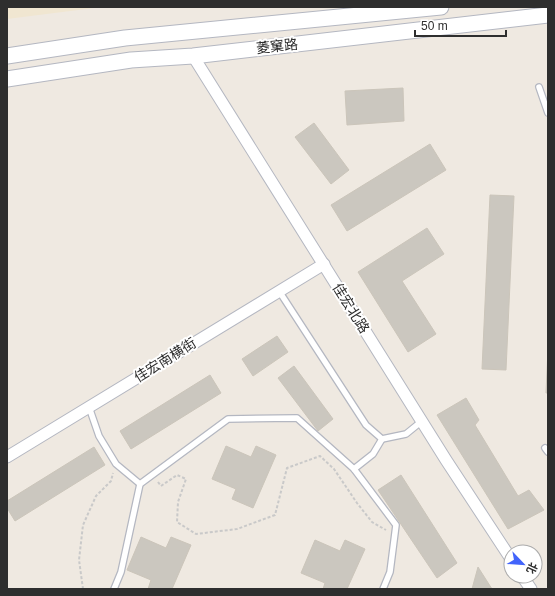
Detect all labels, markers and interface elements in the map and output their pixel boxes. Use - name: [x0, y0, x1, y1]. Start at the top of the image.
- scale bar: [415, 12, 506, 38]
- text: 50 m: [421, 19, 448, 33]
- street label: 菱窠路: [255, 36, 299, 56]
- street label: 佳宏北路: [329, 280, 373, 336]
- street label: 佳宏南横街: [131, 335, 199, 385]
- north arrow: [503, 544, 543, 584]
- text: 北: [524, 561, 540, 576]

